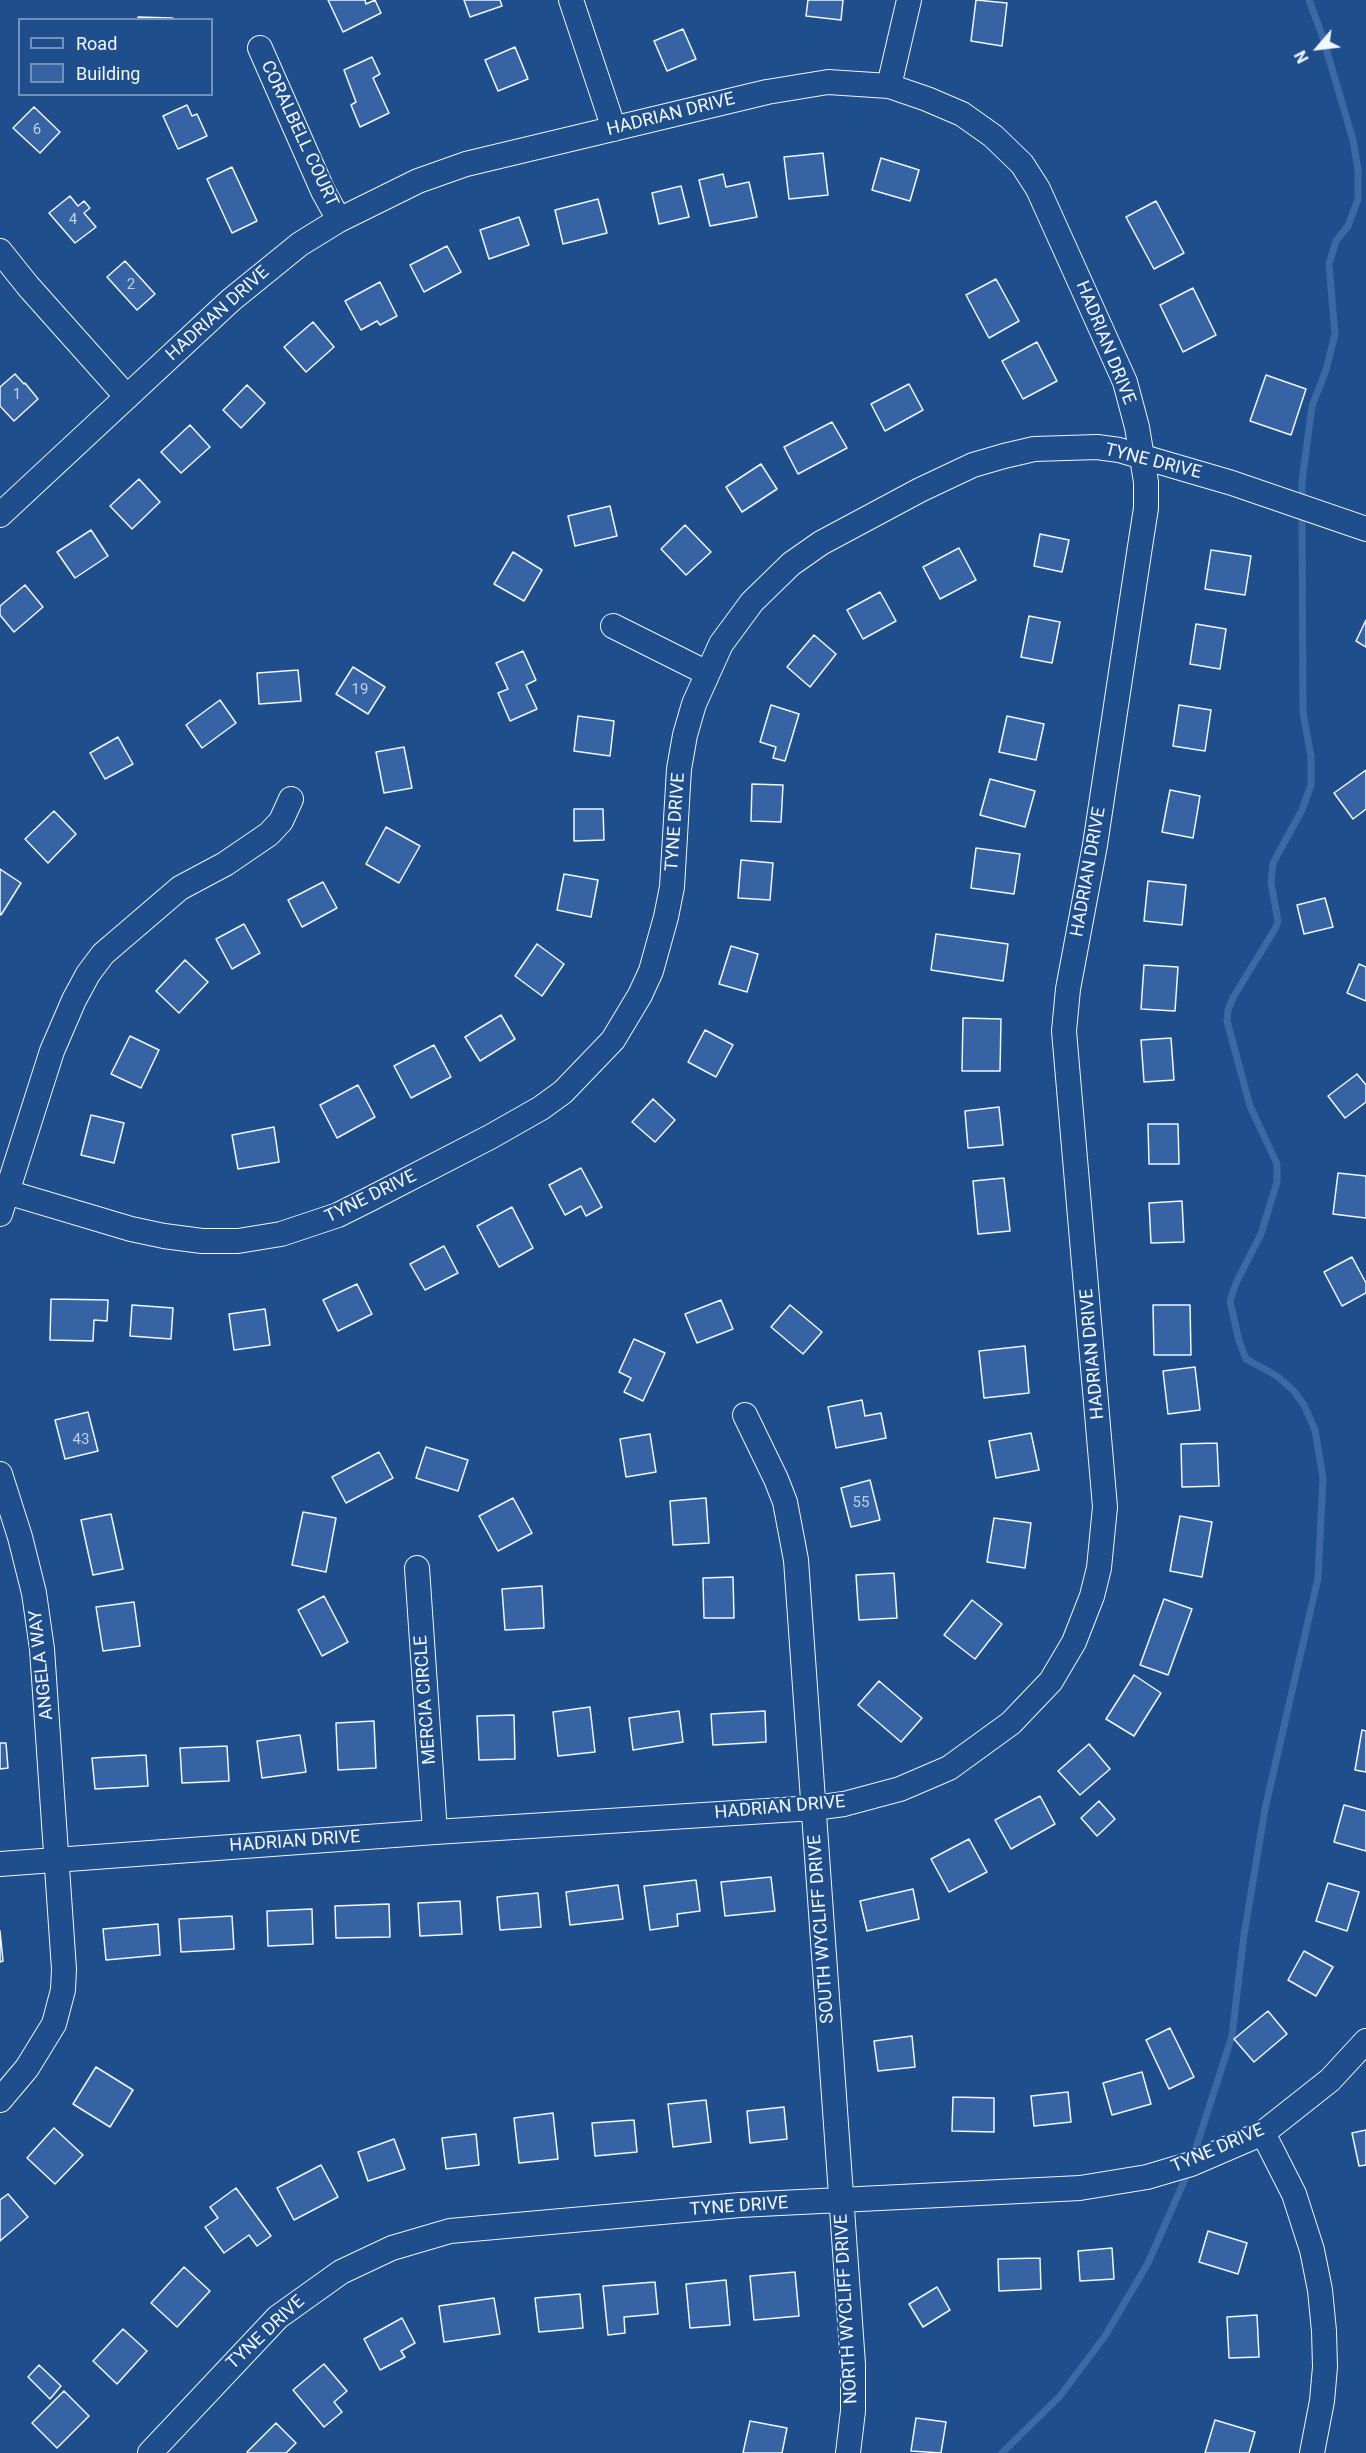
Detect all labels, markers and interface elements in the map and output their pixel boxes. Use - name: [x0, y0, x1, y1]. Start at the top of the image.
- legend: [18, 18, 213, 96]
- north arrow: [1288, 18, 1348, 78]
- text: Road: [76, 33, 117, 54]
- text: N: [1291, 47, 1313, 66]
- street label: CORALBELL COURT: [256, 57, 342, 211]
- text: Building: [76, 63, 140, 84]
- street label: HADRIAN DRIVE: [605, 89, 737, 141]
- house number: 6: [33, 121, 41, 139]
- house number: 4: [69, 211, 77, 229]
- street label: HADRIAN DRIVE: [162, 262, 274, 366]
- house number: 2: [127, 276, 135, 294]
- street label: HADRIAN DRIVE: [1070, 278, 1140, 408]
- house number: 1: [13, 386, 21, 404]
- street label: TYNE DRIVE: [1102, 440, 1204, 484]
- house number: 19: [352, 681, 368, 699]
- street label: TYNE DRIVE: [662, 772, 690, 872]
- street label: HADRIAN DRIVE: [1067, 806, 1111, 938]
- street label: TYNE DRIVE: [322, 1166, 420, 1228]
- street label: HADRIAN DRIVE: [1077, 1288, 1109, 1420]
- house number: 43: [73, 1431, 89, 1449]
- house number: 55: [853, 1494, 869, 1512]
- street label: ANGELA WAY: [25, 1609, 59, 1721]
- street label: MERCIA CIRCLE: [411, 1635, 441, 1765]
- street label: HADRIAN DRIVE: [714, 1792, 846, 1824]
- street label: HADRIAN DRIVE: [229, 1827, 361, 1857]
- street label: SOUTH WYCLIFF DRIVE: [805, 1834, 839, 2024]
- street label: TYNE DRIVE: [1168, 2120, 1268, 2178]
- street label: TYNE DRIVE: [689, 2193, 789, 2221]
- street label: NORTH WYCLIFF DRIVE: [831, 2213, 863, 2405]
- street label: TYNE DRIVE: [223, 2291, 309, 2375]

